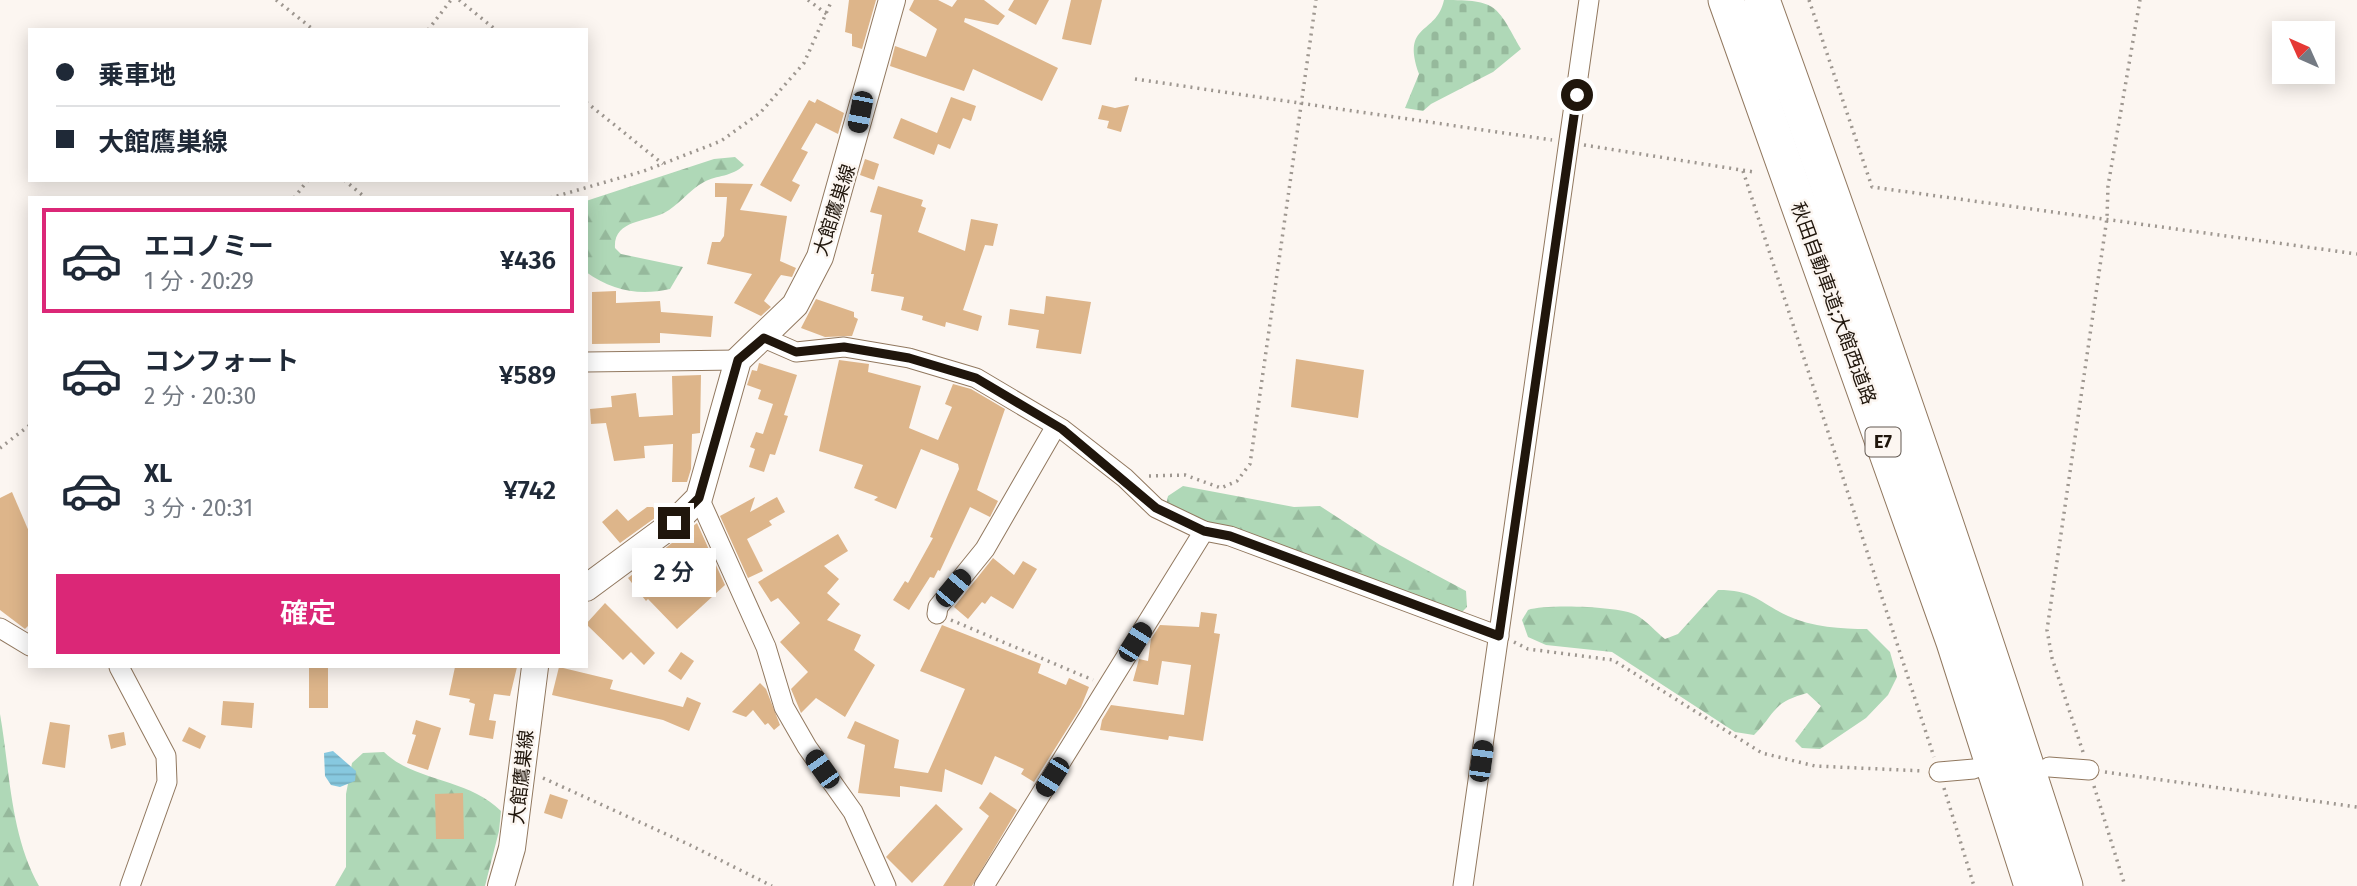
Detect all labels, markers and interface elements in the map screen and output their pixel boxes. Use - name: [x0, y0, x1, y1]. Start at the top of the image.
- north arrow: [2272, 21, 2334, 84]
- map controls: [2272, 21, 2335, 84]
- text: 乗車地: [98, 60, 176, 91]
- route start: [1561, 79, 1593, 111]
- car: [846, 89, 875, 135]
- text: 大館鷹巣線: [98, 127, 228, 158]
- street label: 大館鷹巣線: [809, 161, 860, 259]
- street label: 秋田自動車道;大館西道路: [1786, 199, 1881, 407]
- icon: car: [60, 229, 123, 292]
- text: エコノミー: [144, 231, 274, 262]
- text: ¥436: [500, 245, 556, 276]
- text: 1 分 · 20:29: [144, 267, 254, 295]
- icon: car: [60, 344, 123, 407]
- text: コンフォート: [144, 346, 299, 377]
- text: ¥589: [499, 360, 556, 391]
- text: 2 分 · 20:30: [144, 382, 256, 410]
- road number: E7: [1866, 428, 1900, 457]
- text: XL: [144, 458, 172, 489]
- icon: car: [60, 459, 123, 522]
- text: ¥742: [503, 475, 556, 506]
- text: 3 分 · 20:31: [144, 494, 253, 522]
- route end: [658, 507, 690, 539]
- callout: 2 分: [632, 548, 716, 596]
- text: 2 分: [654, 558, 694, 586]
- car: [932, 565, 975, 611]
- button: 確定: [56, 574, 560, 654]
- car: [1115, 619, 1156, 665]
- street label: 大館鷹巣線: [505, 729, 538, 826]
- car: [1468, 739, 1495, 783]
- car: [802, 746, 843, 792]
- car: [1032, 754, 1073, 800]

